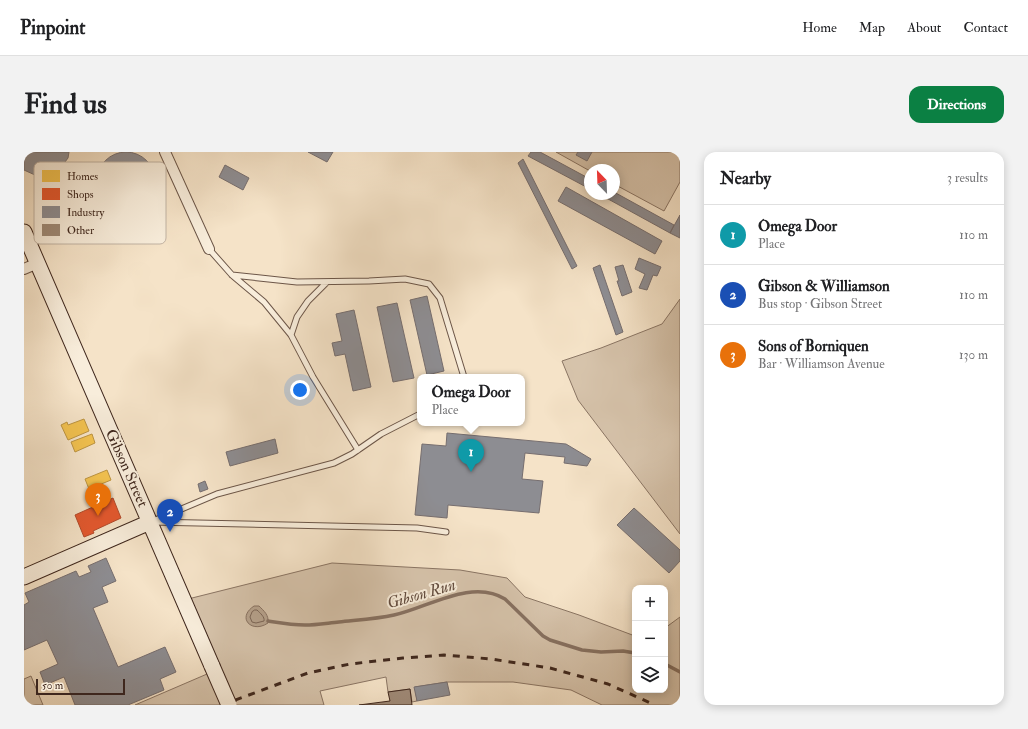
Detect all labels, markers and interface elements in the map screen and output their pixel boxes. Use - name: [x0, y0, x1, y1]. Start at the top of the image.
- text: Pinpoint: [20, 16, 85, 40]
- text: Home: [802, 19, 837, 36]
- text: Map: [859, 19, 885, 36]
- text: About: [907, 19, 941, 36]
- text: Contact: [963, 19, 1008, 36]
- button: Directions: [909, 86, 1004, 123]
- text: Find us: [24, 87, 107, 122]
- legend: [34, 162, 166, 244]
- north arrow: [584, 164, 620, 200]
- text: Nearby: [720, 168, 771, 189]
- text: Homes: [67, 170, 98, 183]
- text: 3 results: [947, 170, 988, 186]
- text: Shops: [67, 188, 94, 202]
- text: Industry: [67, 206, 105, 220]
- text: Omega Door: [758, 217, 837, 236]
- text: Other: [67, 224, 95, 237]
- text: 1: [731, 227, 735, 243]
- text: 110 m: [959, 227, 988, 243]
- text: Place: [758, 236, 785, 252]
- text: Gibson & Williamson: [758, 277, 890, 296]
- text: 2: [730, 287, 736, 303]
- text: 110 m: [959, 287, 988, 303]
- text: Bus stop · Gibson Street: [758, 296, 882, 312]
- text: Sons of Borniquen: [758, 337, 869, 356]
- text: 3: [731, 347, 736, 363]
- text: 130 m: [959, 347, 988, 363]
- text: Bar · Williamson Avenue: [758, 356, 885, 372]
- popup: [417, 374, 525, 426]
- your location: [290, 380, 310, 400]
- text: Omega Door: [431, 383, 511, 402]
- text: Place: [431, 402, 458, 418]
- street label: Gibson Street: [101, 426, 152, 510]
- pin: 1: [458, 439, 484, 472]
- pin: 3: [85, 483, 111, 516]
- pin: 2: [157, 499, 183, 532]
- water label: Gibson Run: [385, 575, 458, 613]
- map controls: [632, 585, 668, 693]
- button: +: [632, 585, 668, 621]
- button: −: [632, 621, 668, 657]
- button: layers: [632, 657, 668, 693]
- scale bar: [36, 677, 125, 696]
- text: 50 m: [42, 679, 63, 692]

